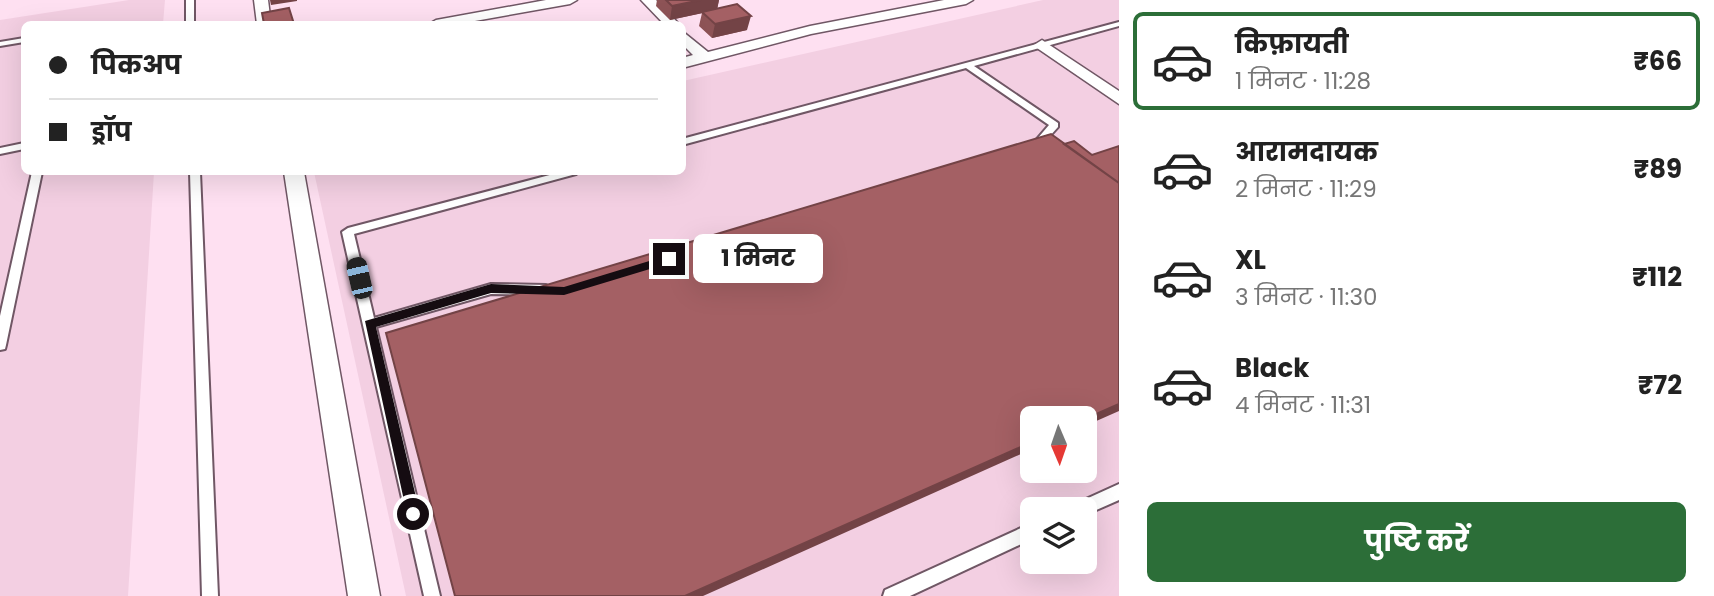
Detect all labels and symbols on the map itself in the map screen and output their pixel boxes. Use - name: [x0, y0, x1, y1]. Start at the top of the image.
- callout: 1 मिनट: [694, 234, 823, 284]
- route end: [653, 243, 685, 275]
- car: [345, 255, 374, 301]
- north arrow: [1020, 406, 1097, 483]
- route start: [397, 498, 429, 530]

